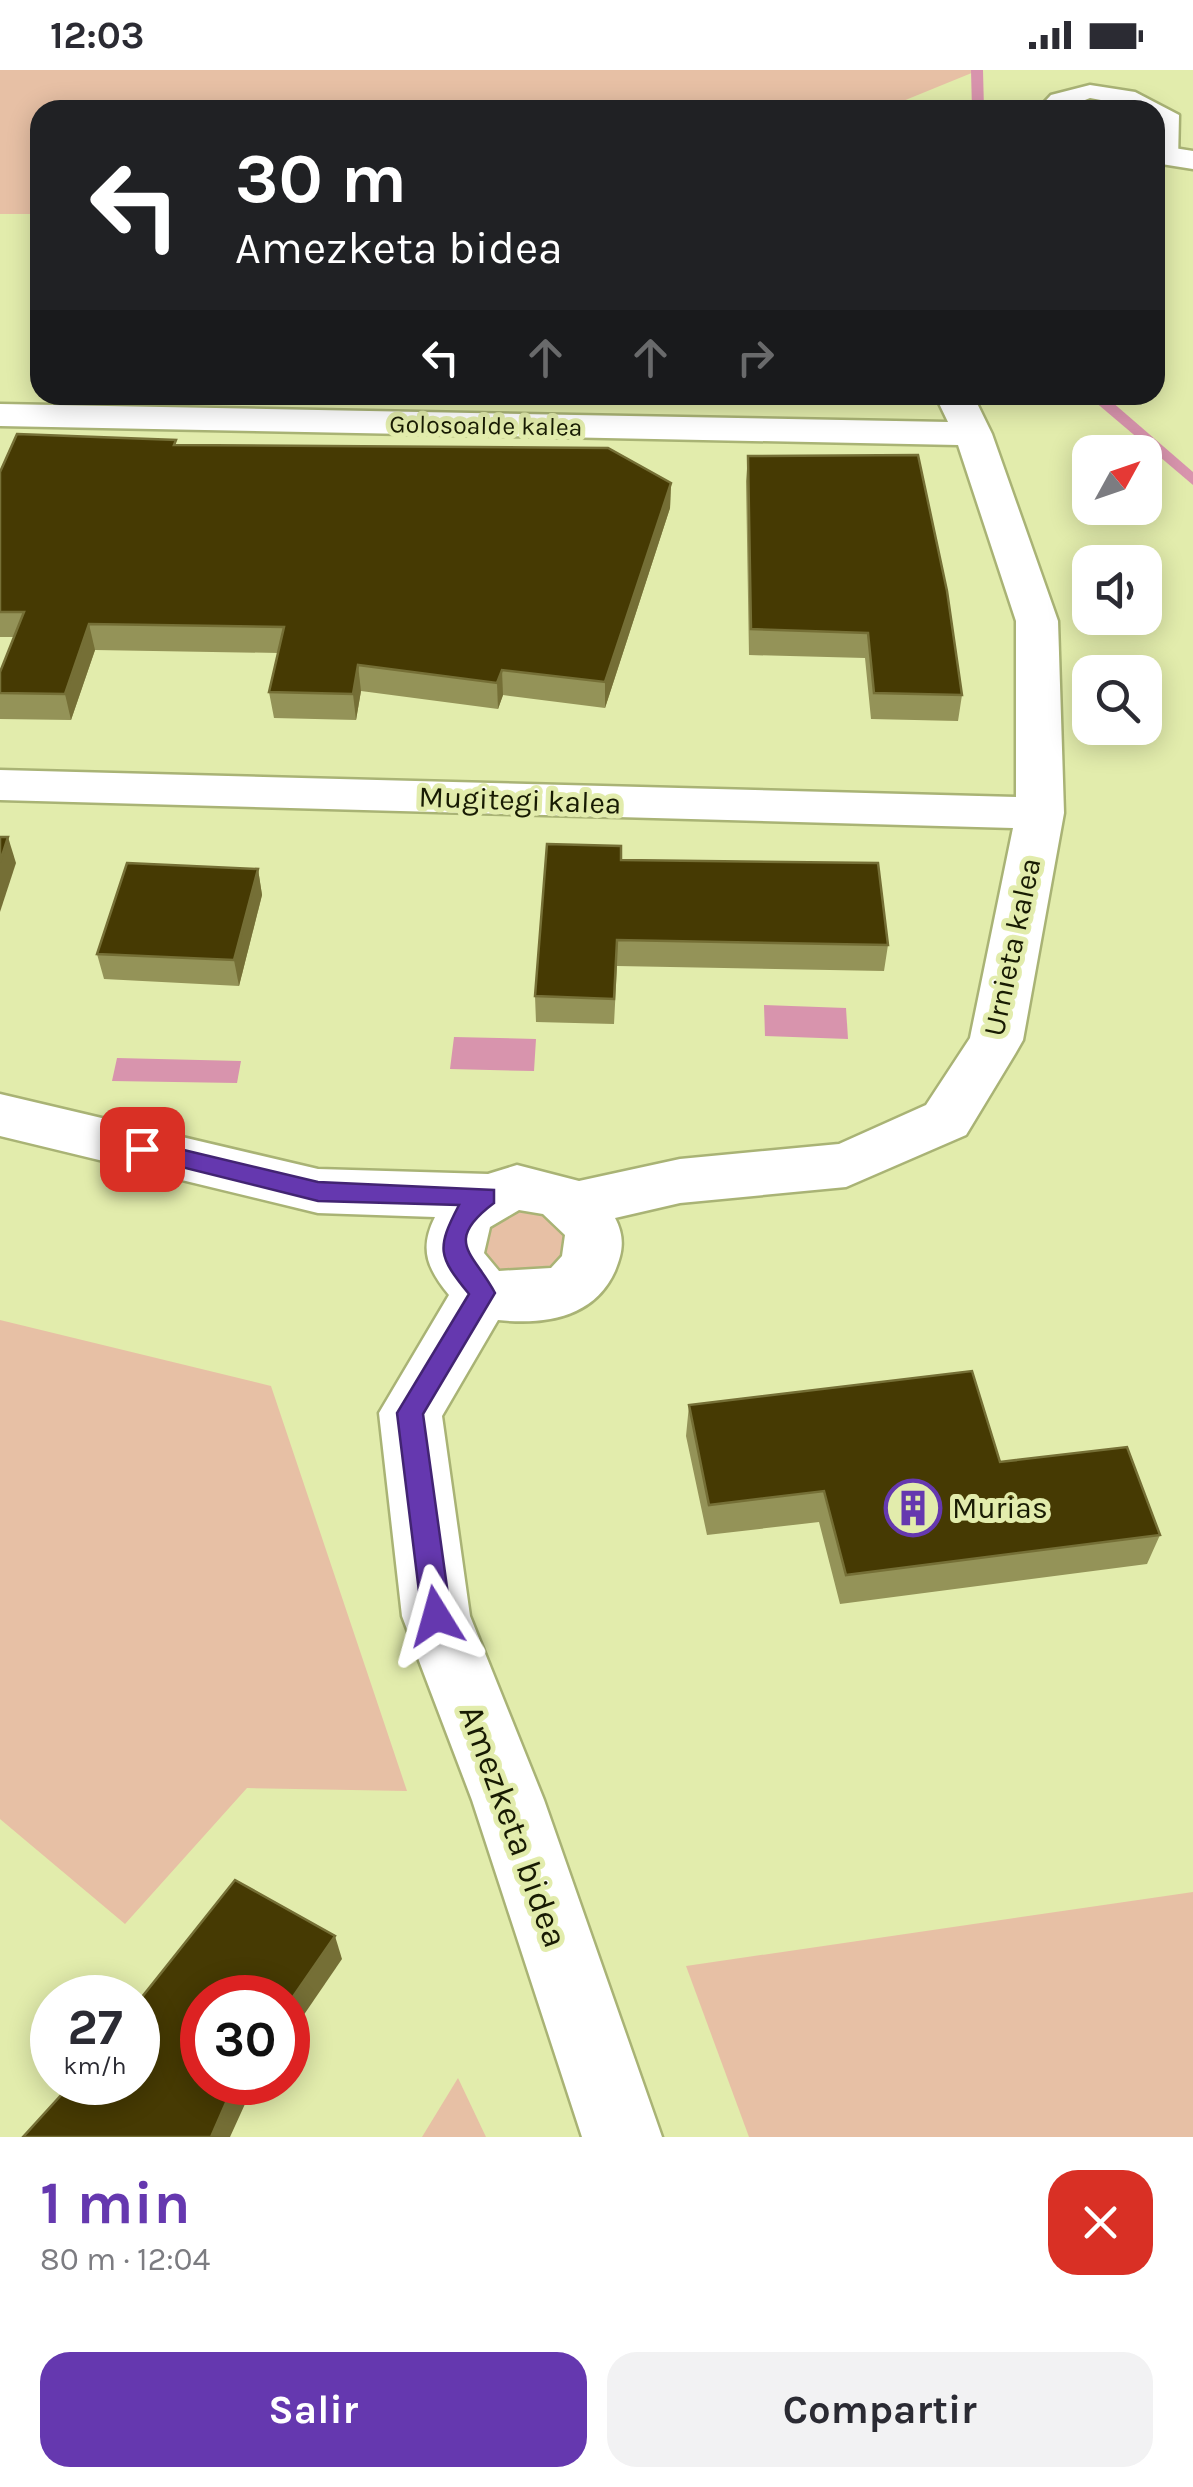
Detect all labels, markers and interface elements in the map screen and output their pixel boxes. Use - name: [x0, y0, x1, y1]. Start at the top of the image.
- text: 12:03: [50, 13, 144, 58]
- text: 30 m: [235, 138, 407, 220]
- icon: left: [70, 140, 200, 270]
- text: Amezketa bidea: [235, 222, 563, 274]
- icon: left: [413, 330, 468, 385]
- icon: ahead: [518, 330, 573, 385]
- icon: ahead: [623, 330, 678, 385]
- icon: right: [728, 330, 783, 385]
- street label: Golosoalde kalea: [389, 409, 583, 442]
- north arrow: [1072, 435, 1162, 525]
- map controls: [1072, 435, 1162, 745]
- button: sound: [1072, 545, 1162, 635]
- button: search: [1072, 655, 1162, 745]
- street label: Mugitegi kalea: [418, 778, 622, 822]
- street label: Urnieta kalea: [976, 854, 1048, 1040]
- pin: [100, 1107, 185, 1192]
- icon: arrive: [115, 1122, 170, 1177]
- building icon: Murias: [883, 1478, 943, 1538]
- place label: Murias: [952, 1490, 1048, 1526]
- position arrow: [384, 1564, 488, 1668]
- street label: Amezketa bidea: [451, 1699, 576, 1953]
- speed limit sign: 30: [180, 1975, 310, 2105]
- text: 27: [67, 1998, 123, 2057]
- text: km/h: [63, 2051, 127, 2080]
- text: 1 min: [40, 2168, 191, 2238]
- button: close: [1048, 2170, 1153, 2275]
- text: 80 m · 12:04: [40, 2241, 210, 2278]
- button: Salir: [40, 2352, 587, 2467]
- button: Compartir: [607, 2352, 1153, 2467]

